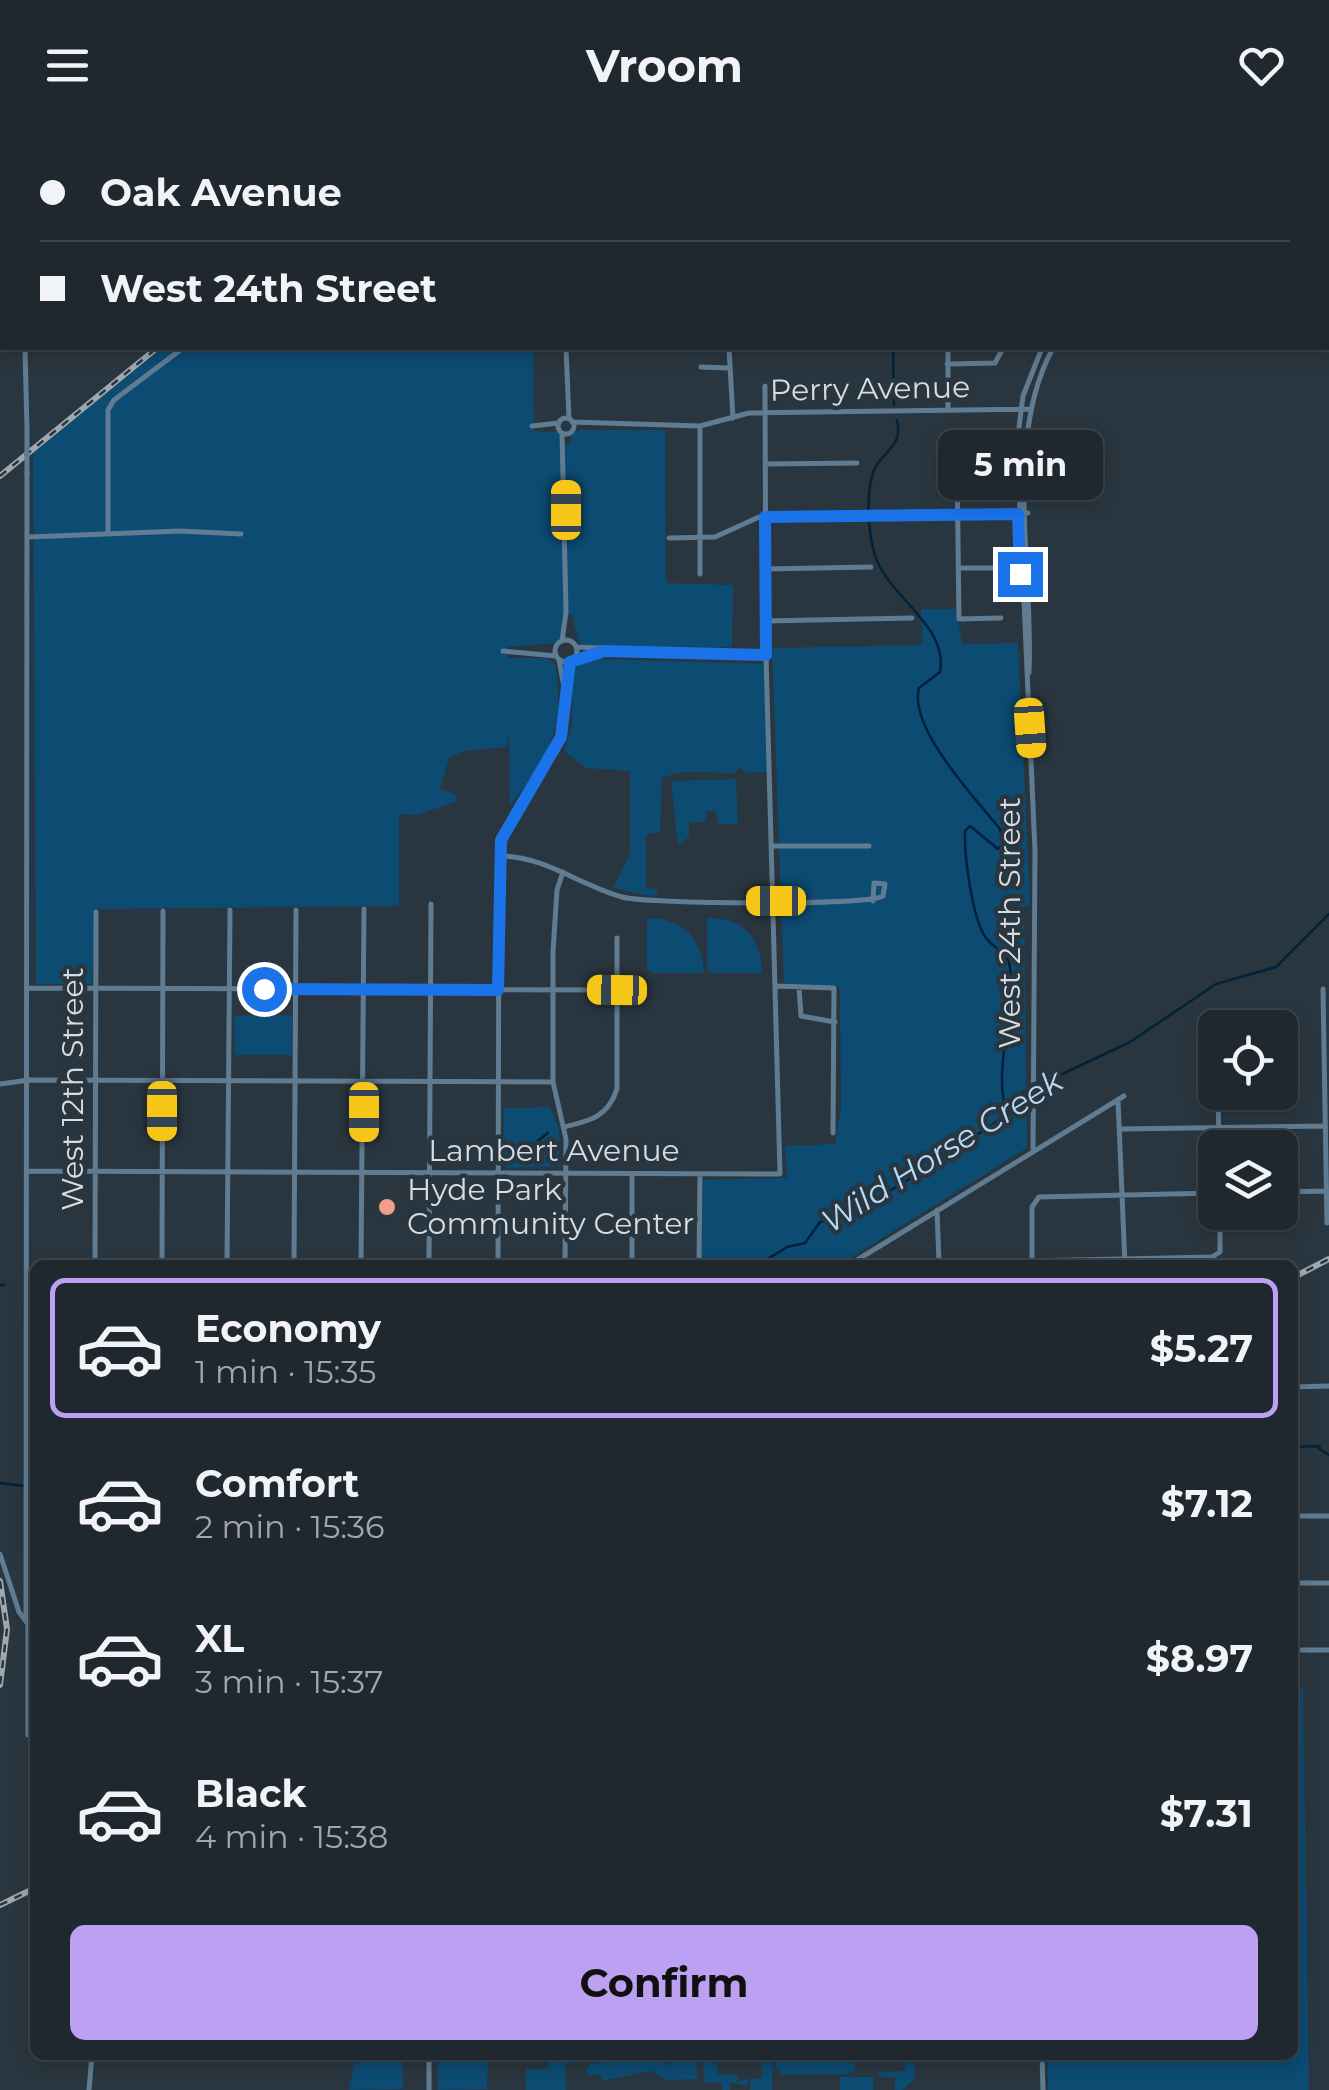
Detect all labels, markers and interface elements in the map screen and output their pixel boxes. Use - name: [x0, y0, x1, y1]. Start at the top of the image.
- icon: menu: [40, 38, 95, 93]
- text: Vroom: [586, 38, 743, 93]
- icon: heart: [1234, 38, 1289, 93]
- text: Oak Avenue: [100, 169, 342, 216]
- text: West 24th Street: [100, 265, 437, 312]
- street label: Perry Avenue: [770, 368, 970, 409]
- callout: 5 min: [938, 429, 1102, 499]
- text: 5 min: [974, 445, 1067, 484]
- car: [551, 480, 581, 540]
- route end: [998, 552, 1043, 597]
- car: [1013, 697, 1047, 759]
- street label: West 24th Street: [991, 797, 1028, 1049]
- car: [746, 886, 806, 916]
- street label: West 12th Street: [54, 967, 91, 1211]
- route start: [242, 967, 287, 1012]
- car: [587, 974, 647, 1006]
- map controls: [1198, 1010, 1298, 1230]
- button: locate: [1198, 1010, 1298, 1110]
- water label: Wild Horse Creek: [814, 1060, 1071, 1240]
- car: [147, 1081, 177, 1141]
- car: [349, 1082, 379, 1142]
- button: layers: [1198, 1130, 1298, 1230]
- street label: Lambert Avenue: [428, 1132, 680, 1169]
- place label: Hyde Park Community Center: [407, 1171, 694, 1242]
- marker: Hyde Park Community Center: [376, 1196, 398, 1218]
- icon: car: [75, 1303, 165, 1393]
- text: Economy: [195, 1305, 381, 1352]
- text: $5.27: [1150, 1325, 1253, 1372]
- text: 1 min · 15:35: [195, 1352, 376, 1391]
- icon: car: [75, 1458, 165, 1548]
- text: Comfort: [195, 1460, 359, 1507]
- text: $7.12: [1161, 1480, 1253, 1527]
- text: 2 min · 15:36: [195, 1507, 385, 1546]
- icon: car: [75, 1613, 165, 1703]
- text: XL: [195, 1615, 244, 1662]
- text: $8.97: [1146, 1635, 1253, 1682]
- text: 3 min · 15:37: [195, 1662, 383, 1701]
- icon: car: [75, 1768, 165, 1858]
- text: Black: [195, 1770, 306, 1817]
- text: $7.31: [1160, 1790, 1253, 1837]
- text: 4 min · 15:38: [195, 1817, 388, 1856]
- button: Confirm: [70, 1925, 1258, 2040]

